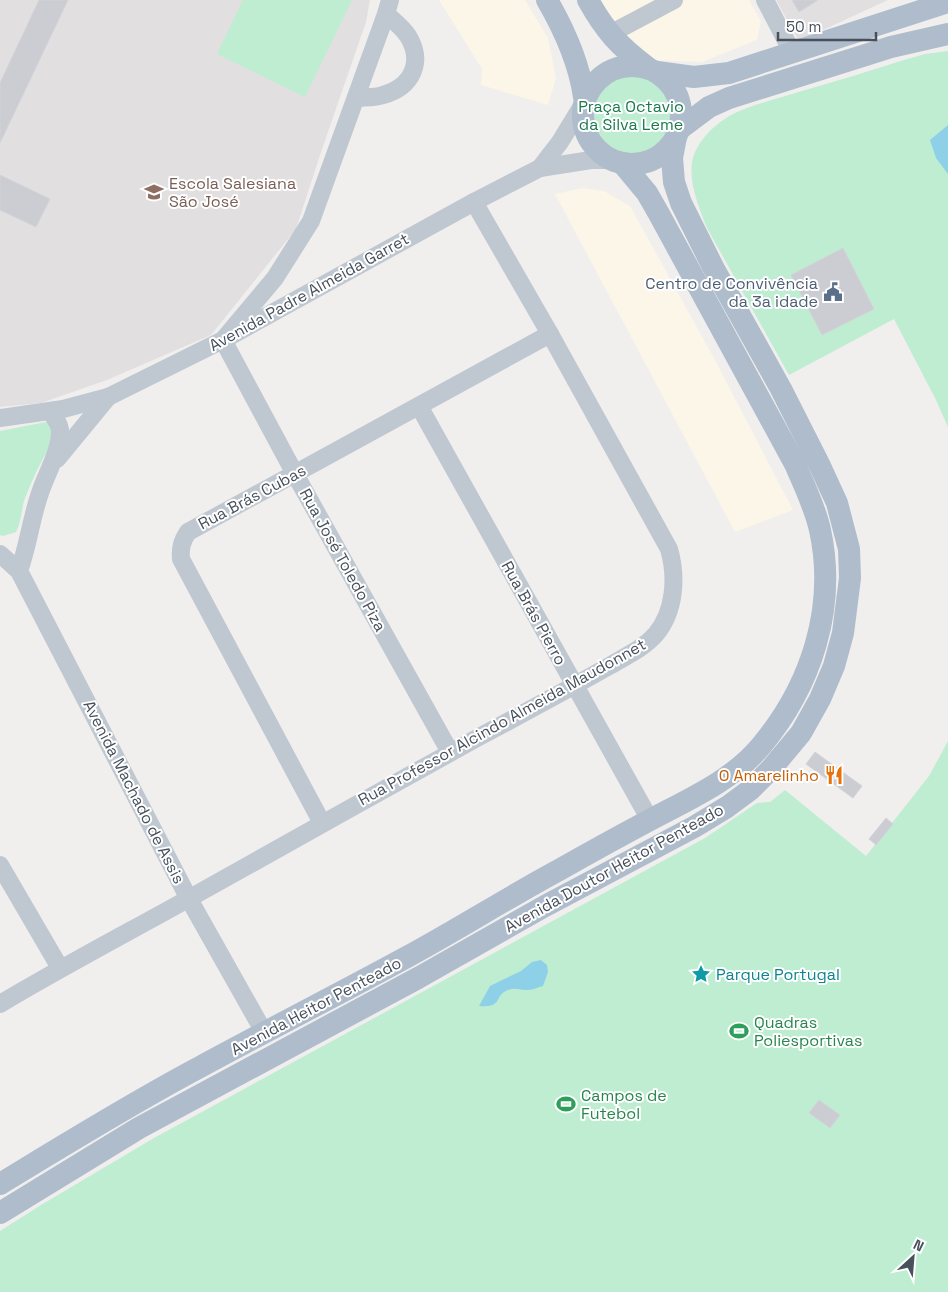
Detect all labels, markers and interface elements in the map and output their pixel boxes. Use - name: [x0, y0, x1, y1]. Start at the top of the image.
- scale bar: [778, 10, 876, 42]
- text: 50 m: [786, 17, 821, 36]
- park label: Praça Octavio da Silva Leme: [578, 96, 684, 135]
- place label: Escola Salesiana São José: [169, 173, 296, 212]
- school or university icon: Escola Salesiana São José: [143, 181, 165, 203]
- street label: Avenida Padre Almeida Garret: [205, 228, 413, 356]
- place label: Centro de Convivência da 3a idade: [645, 273, 818, 312]
- public building icon: Centro de Convivência da 3a idade: [822, 281, 844, 303]
- street label: Rua Brás Cubas: [194, 460, 310, 534]
- street label: Rua José Toledo Piza: [295, 485, 391, 635]
- street label: Rua Brás Pierro: [497, 557, 571, 669]
- street label: Rua Professor Alcindo Almeida Maudonnet: [354, 634, 650, 810]
- street label: Avenida Machado de Assis: [78, 697, 190, 887]
- restaurant icon: O Amarelinho: [823, 764, 845, 786]
- place label: O Amarelinho: [719, 765, 819, 786]
- street label: Avenida Doutor Heitor Penteado: [501, 799, 727, 937]
- street label: Avenida Heitor Penteado: [227, 952, 405, 1060]
- place icon: Parque Portugal: [690, 963, 712, 985]
- place label: Parque Portugal: [716, 964, 840, 985]
- place label: Quadras Poliesportivas: [754, 1012, 862, 1051]
- sports icon: Quadras Poliesportivas: [728, 1020, 750, 1042]
- place label: Campos de Futebol: [581, 1085, 667, 1124]
- sports icon: Campos de Futebol: [555, 1093, 577, 1115]
- north arrow: [888, 1232, 938, 1282]
- text: N: [911, 1235, 927, 1255]

